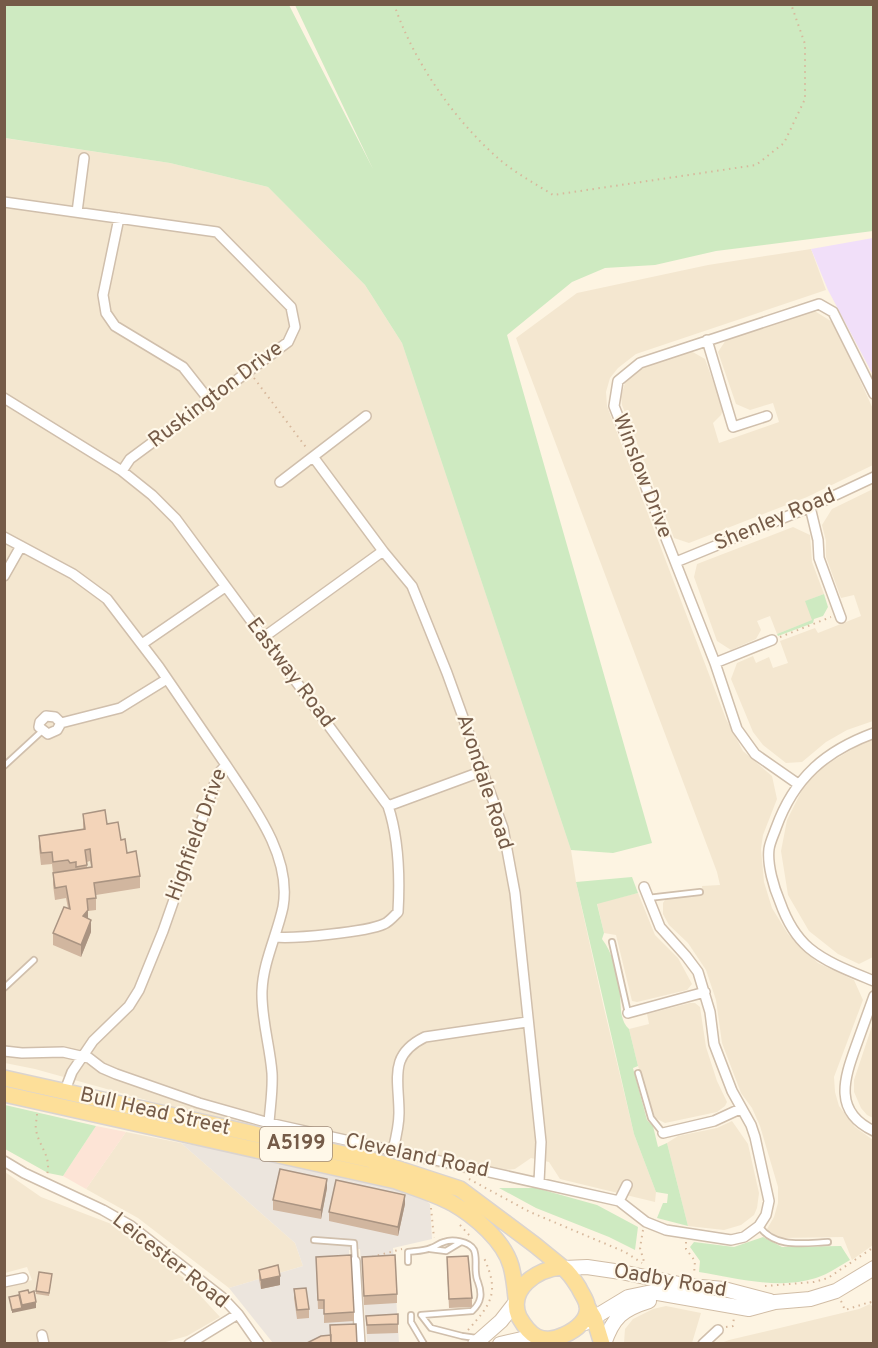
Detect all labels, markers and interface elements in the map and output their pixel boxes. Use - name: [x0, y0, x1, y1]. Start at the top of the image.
- street label: Ruskington Drive: [143, 336, 289, 454]
- street label: Winslow Drive: [606, 410, 678, 542]
- street label: Shenley Road: [710, 482, 840, 558]
- street label: Eastway Road: [240, 612, 340, 734]
- street label: Avondale Road: [449, 711, 519, 853]
- street label: Highfield Drive: [160, 765, 234, 905]
- street label: Bull Head Street: [77, 1082, 233, 1142]
- road number: A5199: [260, 1127, 332, 1161]
- street label: Cleveland Road: [343, 1128, 491, 1184]
- street label: Leicester Road: [106, 1207, 234, 1315]
- street label: Oadby Road: [611, 1258, 729, 1304]

